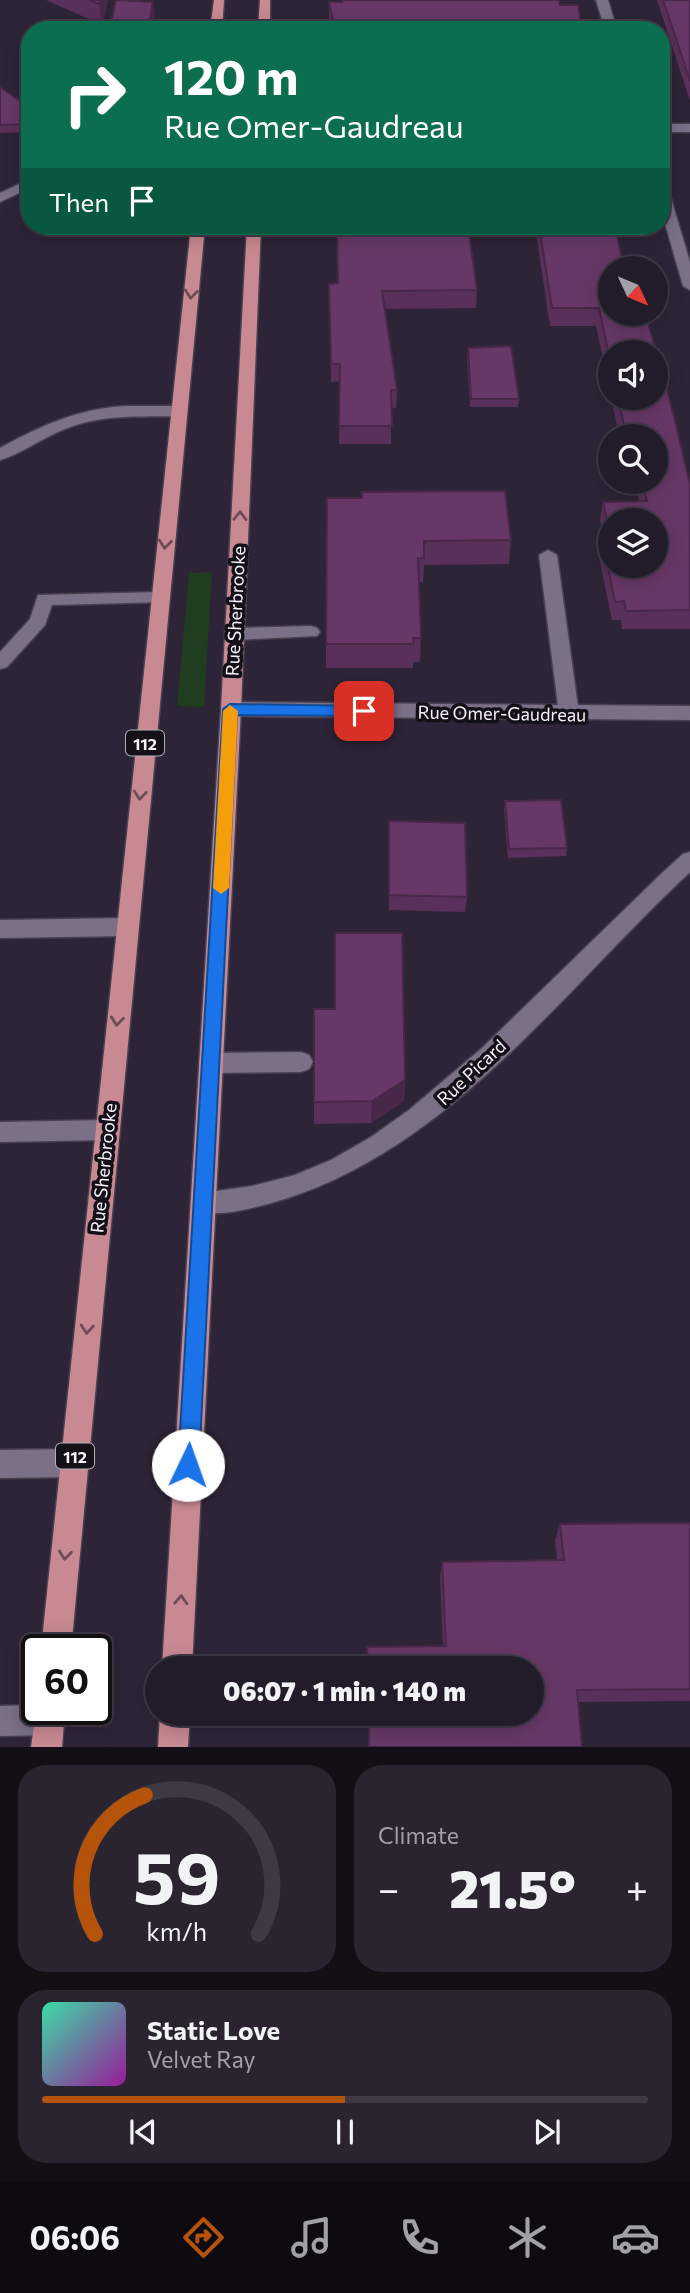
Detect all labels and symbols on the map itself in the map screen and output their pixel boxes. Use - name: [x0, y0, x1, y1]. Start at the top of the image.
- north arrow: [598, 256, 668, 326]
- one-way arrow: [183, 288, 198, 299]
- one-way arrow: [232, 510, 247, 521]
- one-way arrow: [158, 539, 173, 550]
- street label: Rue Sherbrooke: [221, 545, 249, 677]
- pin: [334, 681, 394, 741]
- street label: Rue Omer-Gaudreau: [418, 701, 586, 725]
- road number: 112: [126, 730, 164, 756]
- one-way arrow: [133, 790, 148, 801]
- one-way arrow: [110, 1016, 125, 1027]
- street label: Rue Picard: [432, 1034, 510, 1110]
- street label: Rue Sherbrooke: [85, 1102, 121, 1234]
- one-way arrow: [80, 1324, 95, 1335]
- position arrow: [151, 1428, 225, 1502]
- road number: 112: [56, 1444, 94, 1468]
- one-way arrow: [58, 1550, 73, 1561]
- one-way arrow: [173, 1594, 188, 1605]
- speed limit sign: 60: [21, 1634, 112, 1725]

